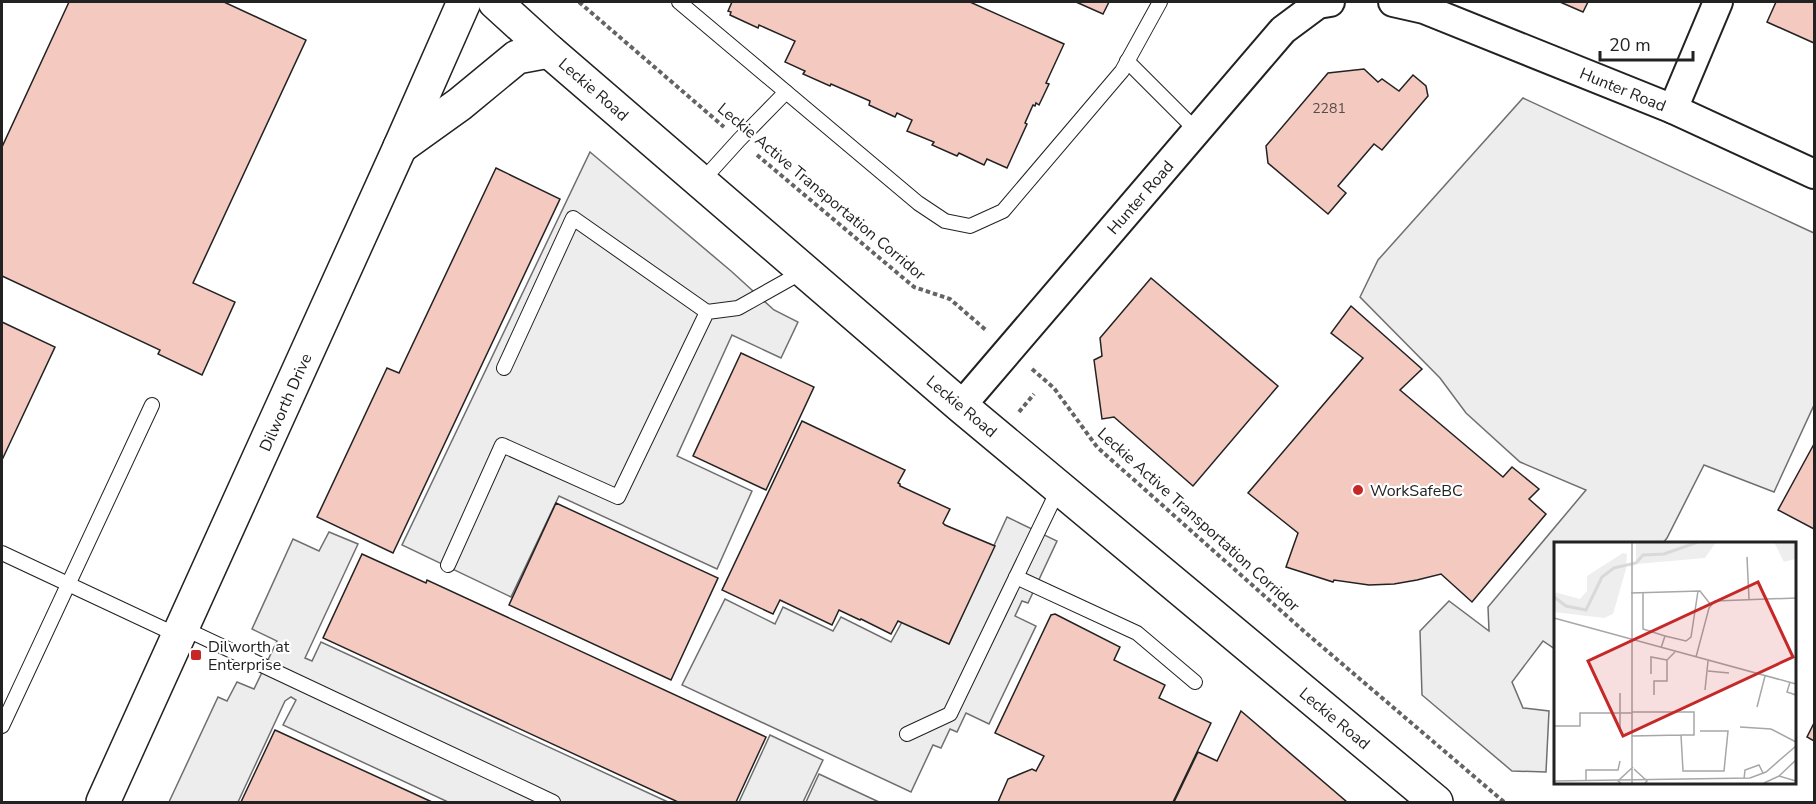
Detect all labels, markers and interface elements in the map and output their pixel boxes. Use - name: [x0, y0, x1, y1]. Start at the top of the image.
- scale bar: [1600, 24, 1693, 62]
- text: 20 m: [1609, 33, 1651, 57]
- street label: Leckie Road: [554, 53, 633, 126]
- street label: Hunter Road: [1576, 63, 1669, 117]
- street label: Leckie Active Transportation Corridor: [713, 98, 930, 286]
- house number: 2281: [1312, 99, 1346, 118]
- street label: Hunter Road: [1102, 156, 1179, 239]
- street label: Dilworth Drive: [254, 350, 317, 455]
- street label: Leckie Road: [921, 371, 1001, 443]
- street label: Leckie Active Transportation Corridor: [1092, 423, 1304, 617]
- place label: WorkSafeBC: [1370, 480, 1463, 502]
- marker: WorkSafeBC: [1351, 483, 1365, 497]
- inset map: [1554, 542, 1795, 783]
- place label: Dilworth at Enterprise: [208, 636, 290, 676]
- marker: Dilworth at Enterprise: [189, 648, 203, 662]
- street label: Leckie Road: [1294, 683, 1374, 755]

